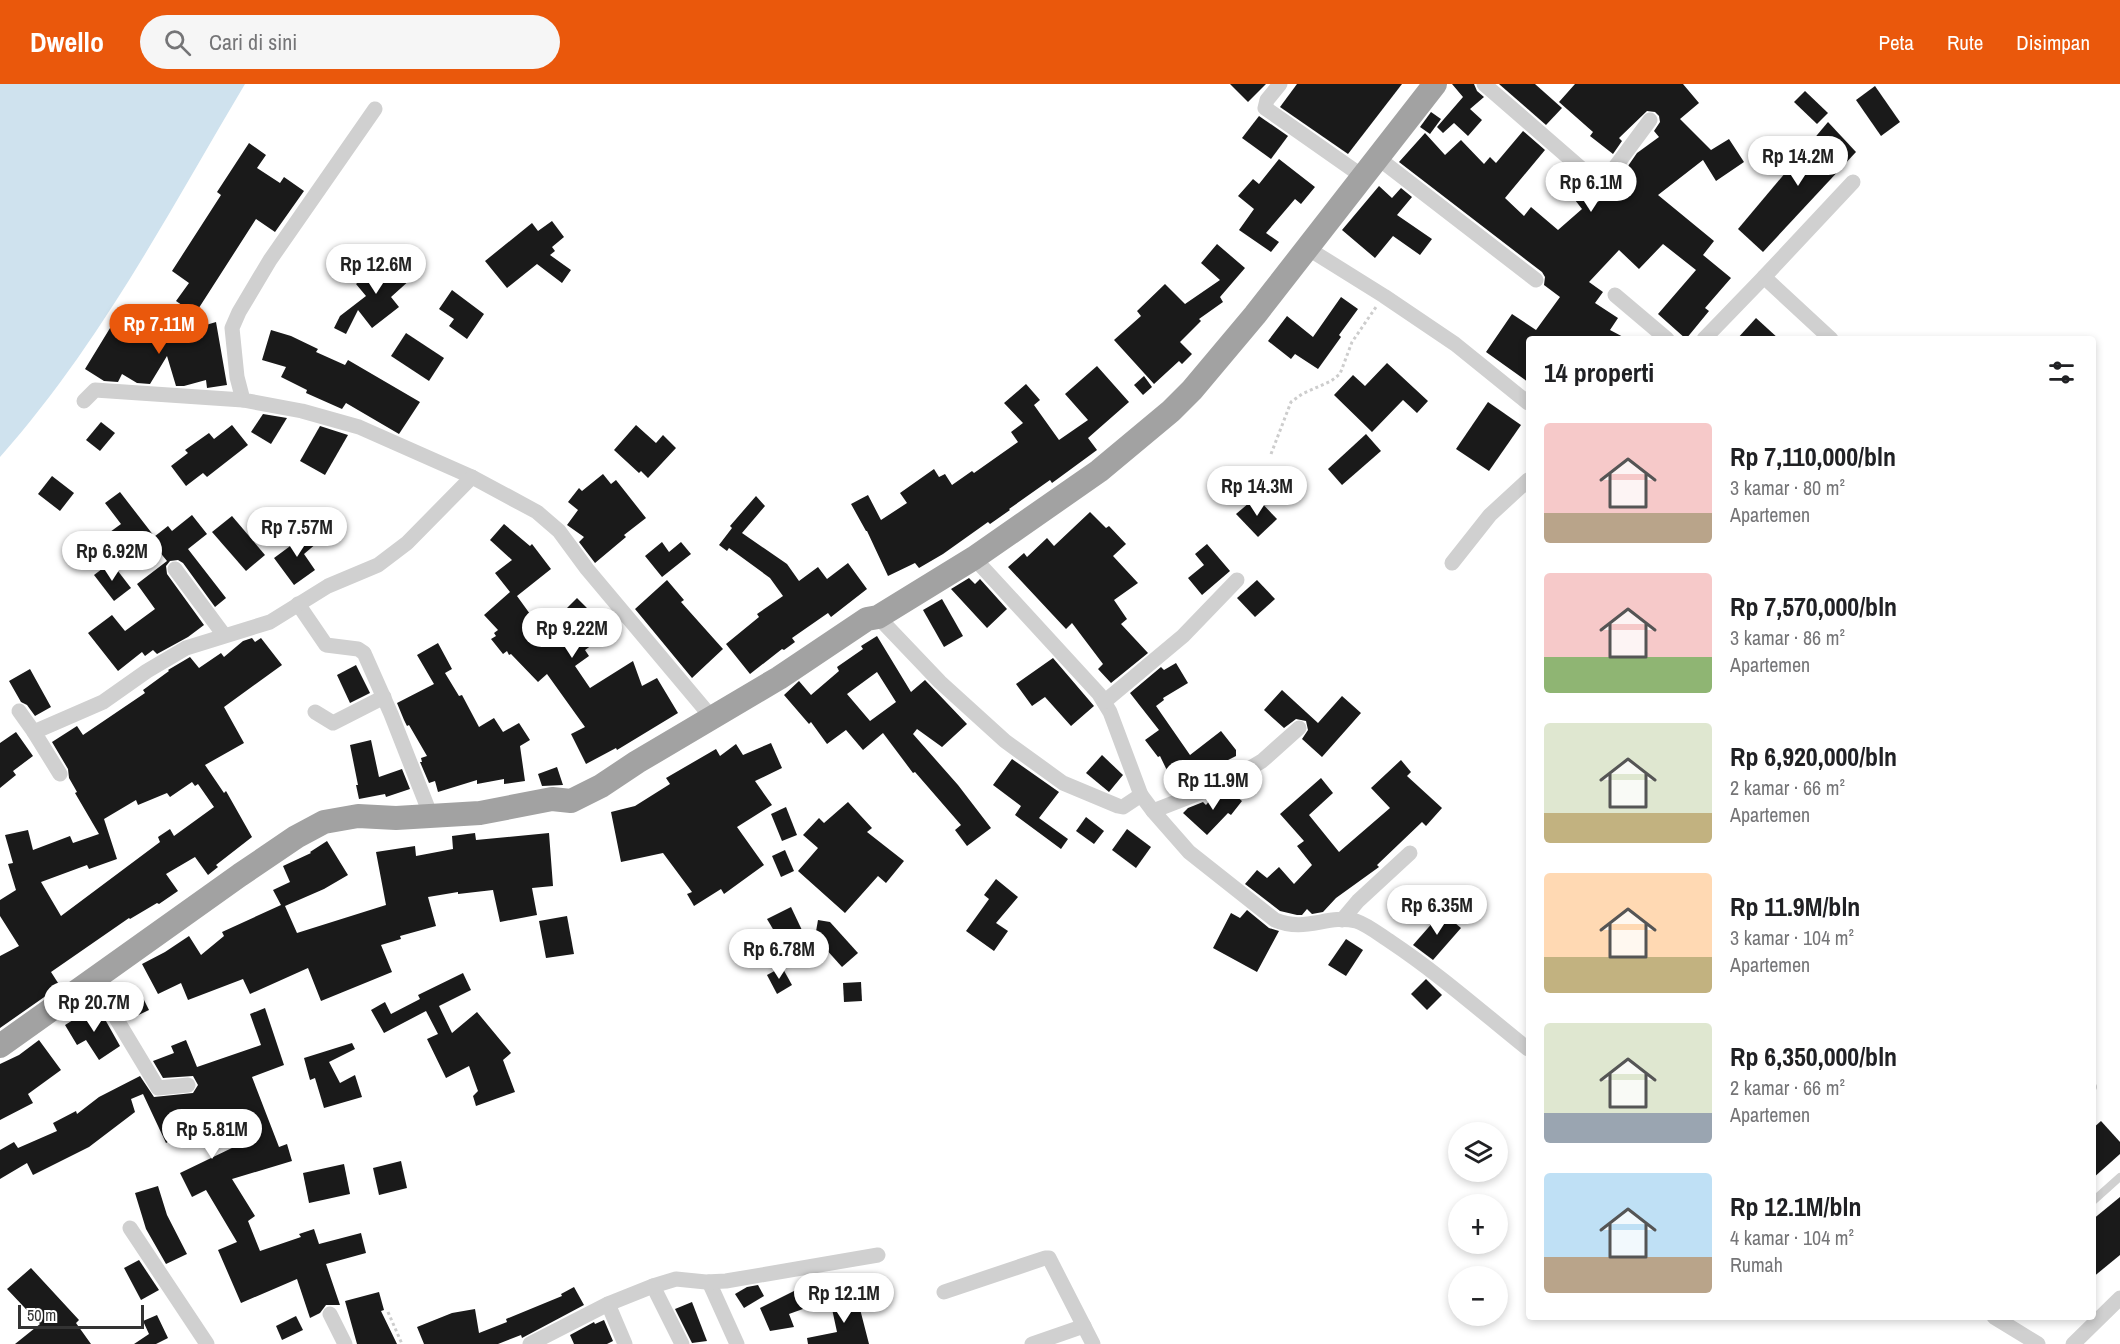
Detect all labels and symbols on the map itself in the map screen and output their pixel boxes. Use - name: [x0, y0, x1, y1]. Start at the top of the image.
- pin: Rp 14.2M: [1736, 136, 1860, 187]
- pin: Rp 6.1M: [1536, 162, 1646, 213]
- pin: Rp 12.6M: [314, 244, 438, 295]
- pin: Rp 7.11M: [97, 304, 221, 355]
- pin: Rp 14.3M: [1195, 466, 1319, 517]
- pin: Rp 7.57M: [235, 507, 359, 558]
- pin: Rp 6.92M: [50, 531, 174, 582]
- pin: Rp 9.22M: [510, 608, 634, 659]
- pin: Rp 11.9M: [1151, 760, 1275, 811]
- pin: Rp 6.35M: [1375, 885, 1499, 936]
- pin: Rp 6.78M: [717, 929, 841, 980]
- pin: Rp 20.7M: [32, 982, 156, 1033]
- pin: Rp 5.81M: [150, 1109, 274, 1160]
- pin: Rp 12.1M: [782, 1273, 906, 1324]
- scale bar: [18, 1302, 144, 1330]

